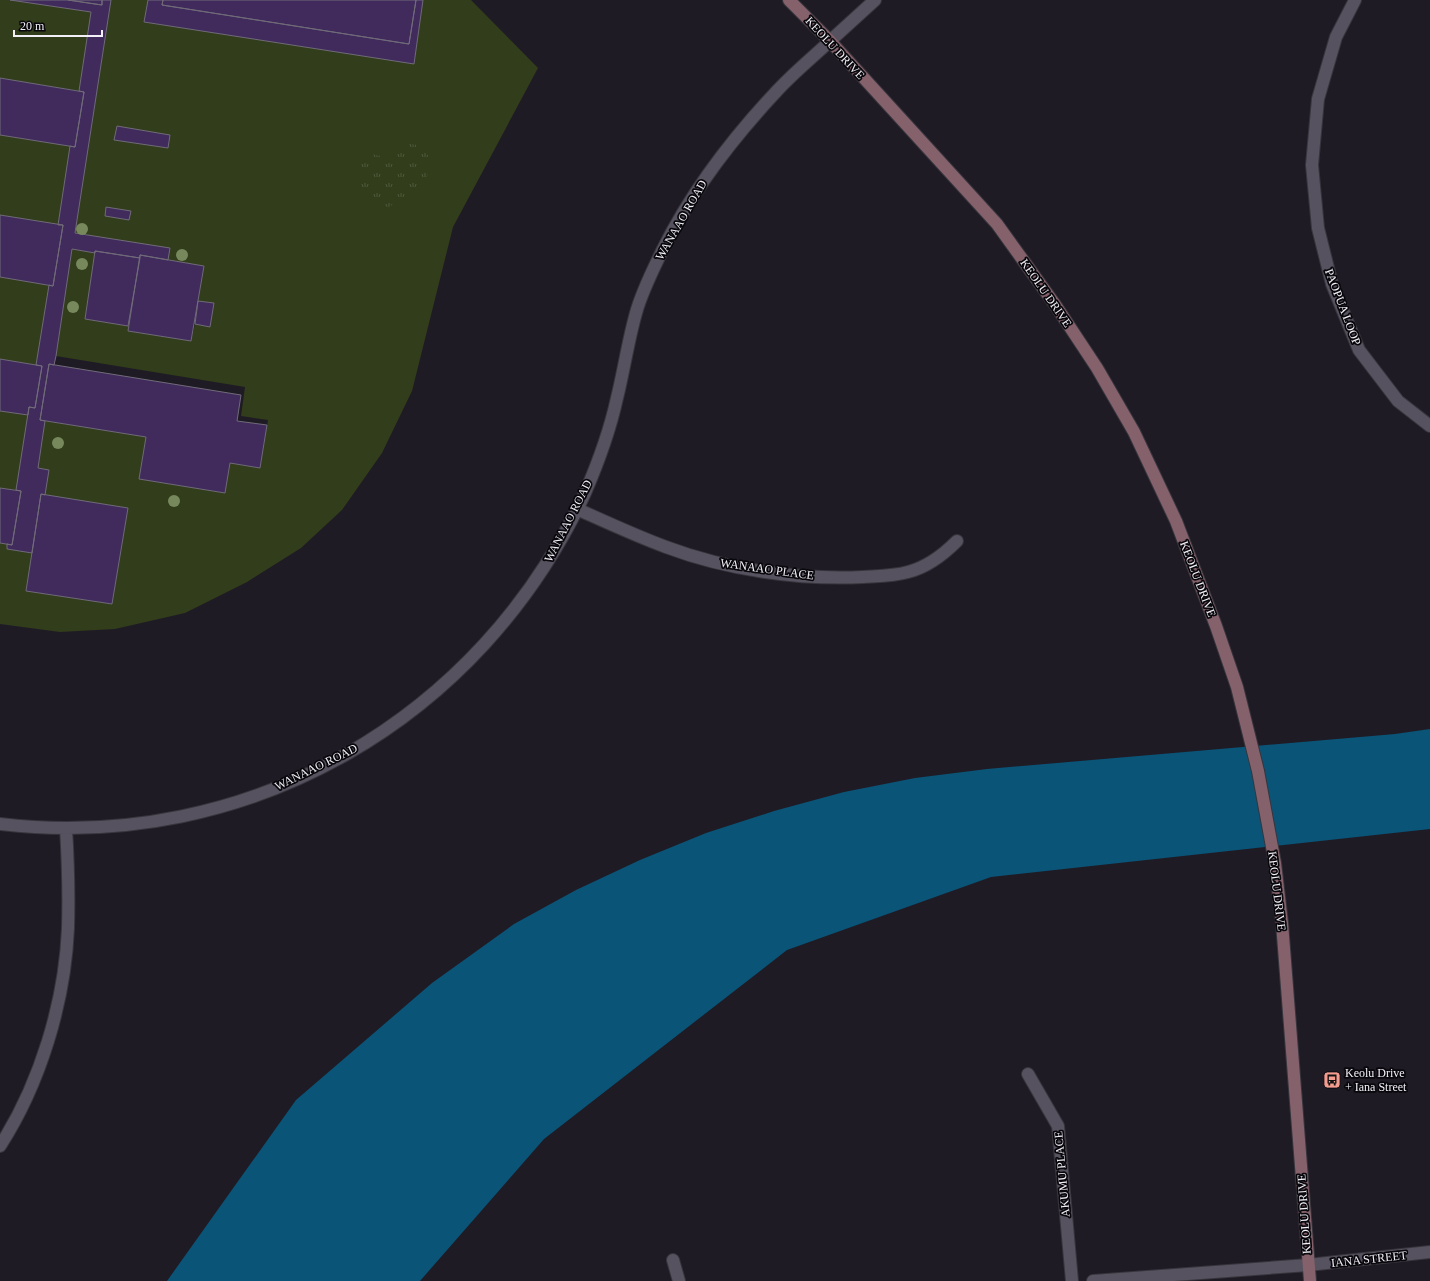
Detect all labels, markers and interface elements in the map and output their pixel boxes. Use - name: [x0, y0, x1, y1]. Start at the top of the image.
- scale bar: [14, 12, 102, 38]
- street label: KEOLU DRIVE: [802, 14, 868, 82]
- text: 20 m: [20, 19, 45, 33]
- street label: WANAAO ROAD: [652, 177, 710, 263]
- street label: KEOLU DRIVE: [1017, 256, 1075, 330]
- street label: PAOPUA LOOP: [1322, 267, 1364, 347]
- street label: WANAAO ROAD: [541, 477, 595, 564]
- street label: KEOLU DRIVE: [1177, 539, 1219, 619]
- street label: WANAAO PLACE: [719, 556, 815, 582]
- street label: WANAAO ROAD: [272, 741, 360, 793]
- street label: KEOLU DRIVE: [1265, 850, 1289, 932]
- place label: Keolu Drive + Iana Street: [1345, 1066, 1407, 1094]
- bus stop icon: Keolu Drive + Iana Street: [1322, 1070, 1342, 1090]
- street label: AKUMU PLACE: [1051, 1130, 1073, 1218]
- street label: KEOLU DRIVE: [1294, 1173, 1314, 1255]
- street label: IANA STREET: [1330, 1248, 1408, 1270]

